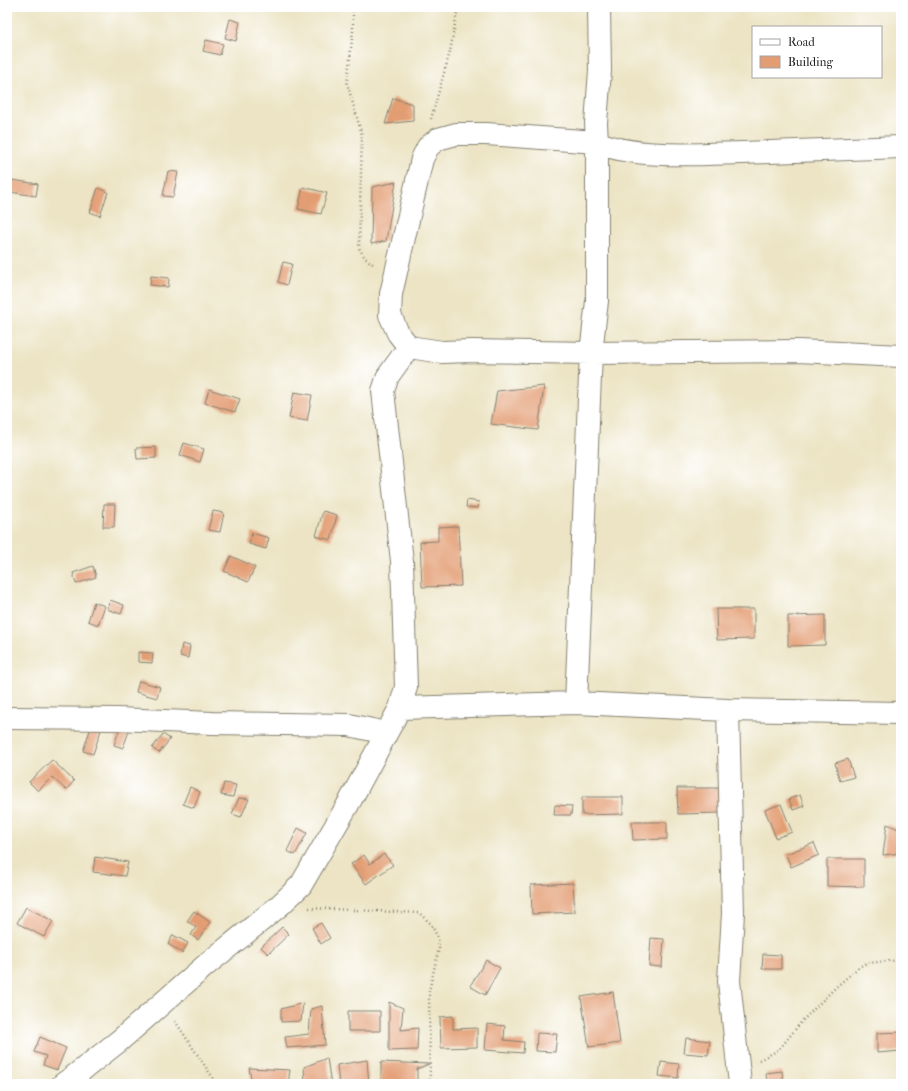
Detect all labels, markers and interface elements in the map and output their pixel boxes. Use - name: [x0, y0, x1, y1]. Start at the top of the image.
- legend: [752, 26, 882, 78]
- text: Road: [788, 35, 815, 49]
- text: Building: [788, 55, 833, 69]

